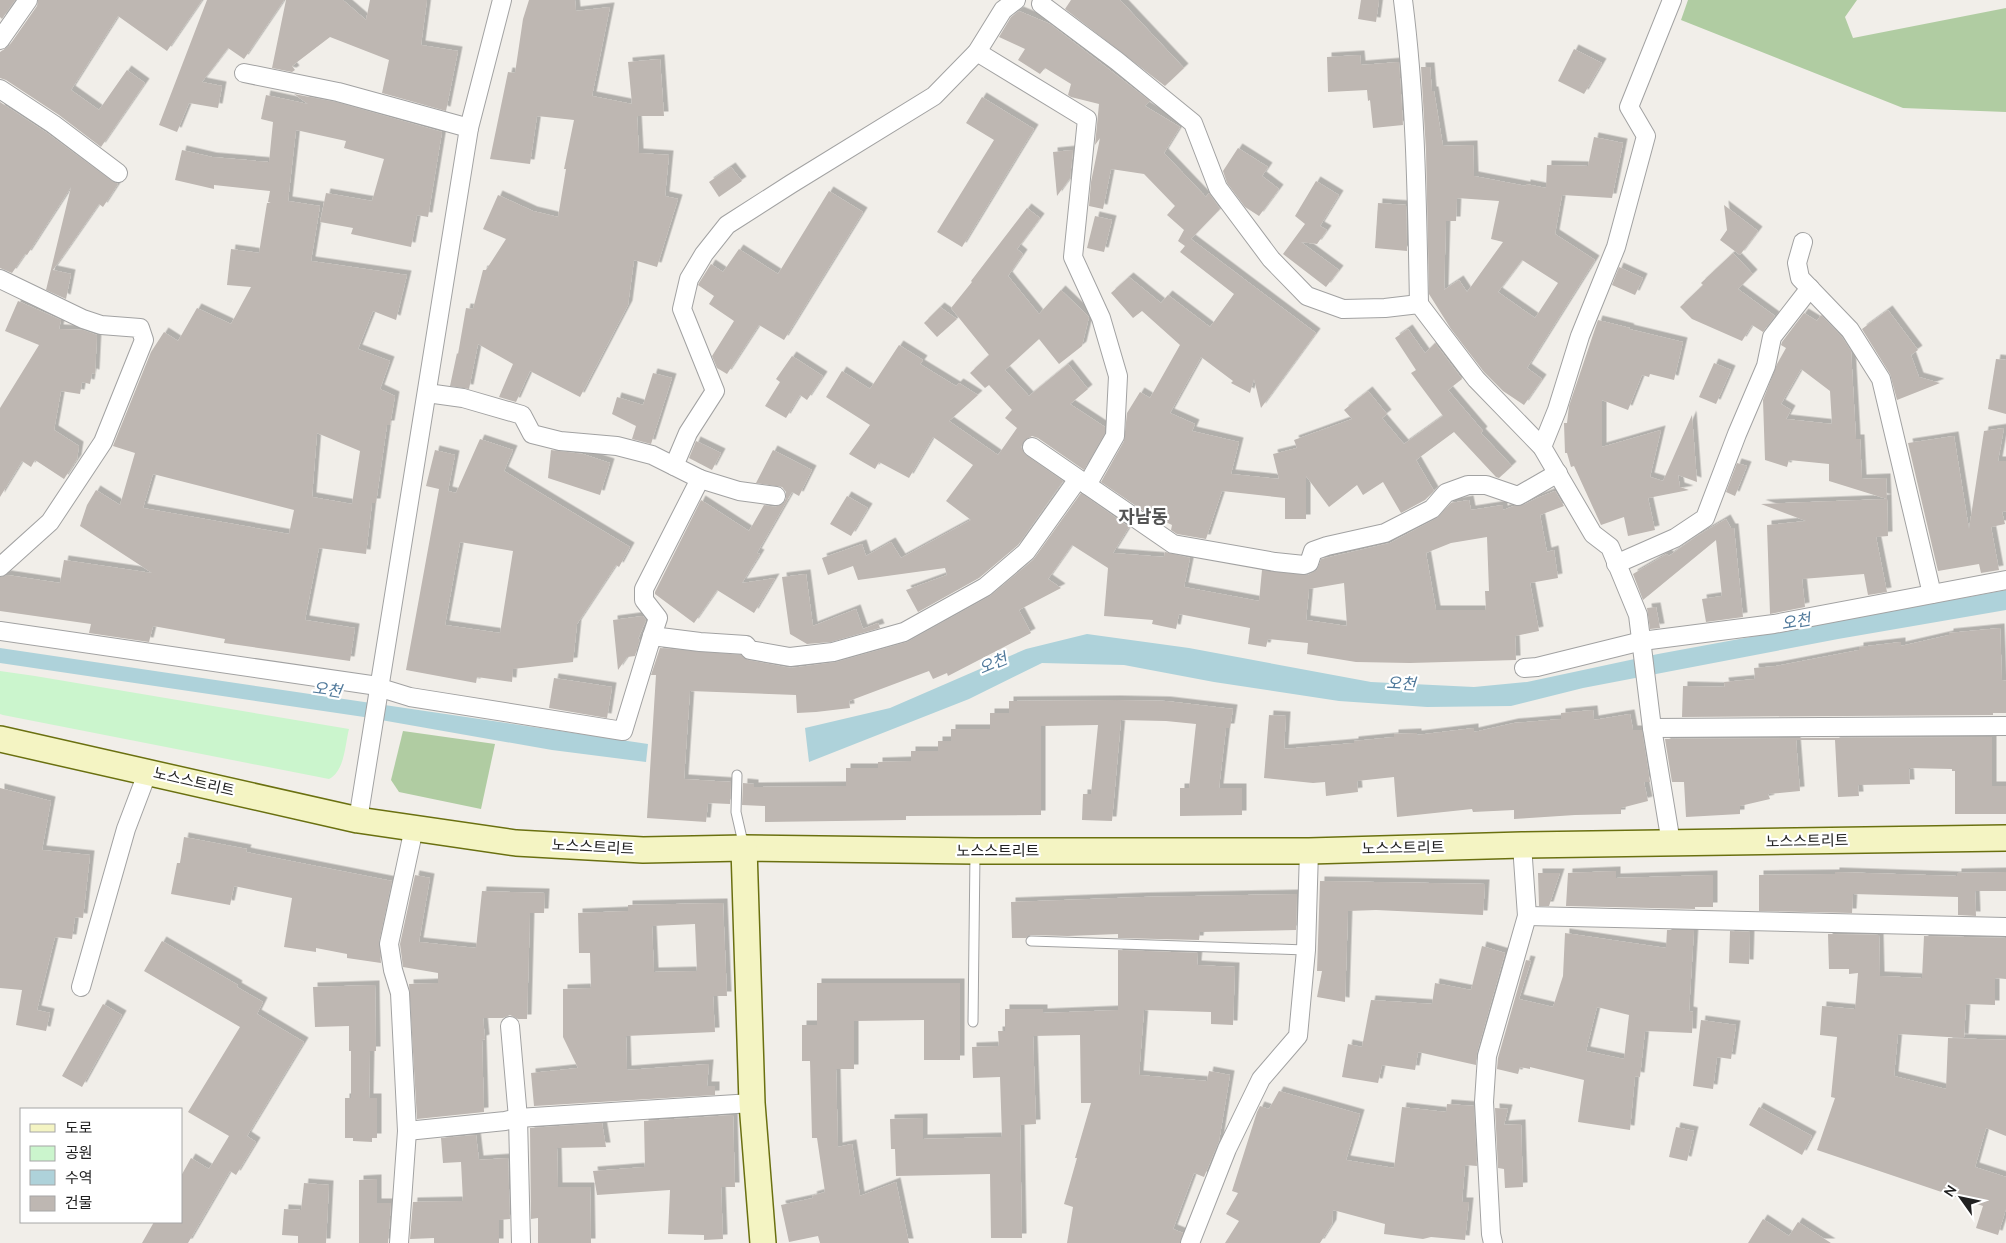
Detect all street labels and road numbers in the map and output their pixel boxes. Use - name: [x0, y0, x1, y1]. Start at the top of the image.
- street label: 노스스트리트: [151, 763, 237, 801]
- street label: 노스스트리트: [1765, 830, 1849, 852]
- street label: 노스스트리트: [551, 835, 635, 859]
- street label: 노스스트리트: [1361, 837, 1445, 859]
- street label: 노스스트리트: [957, 841, 1040, 861]

